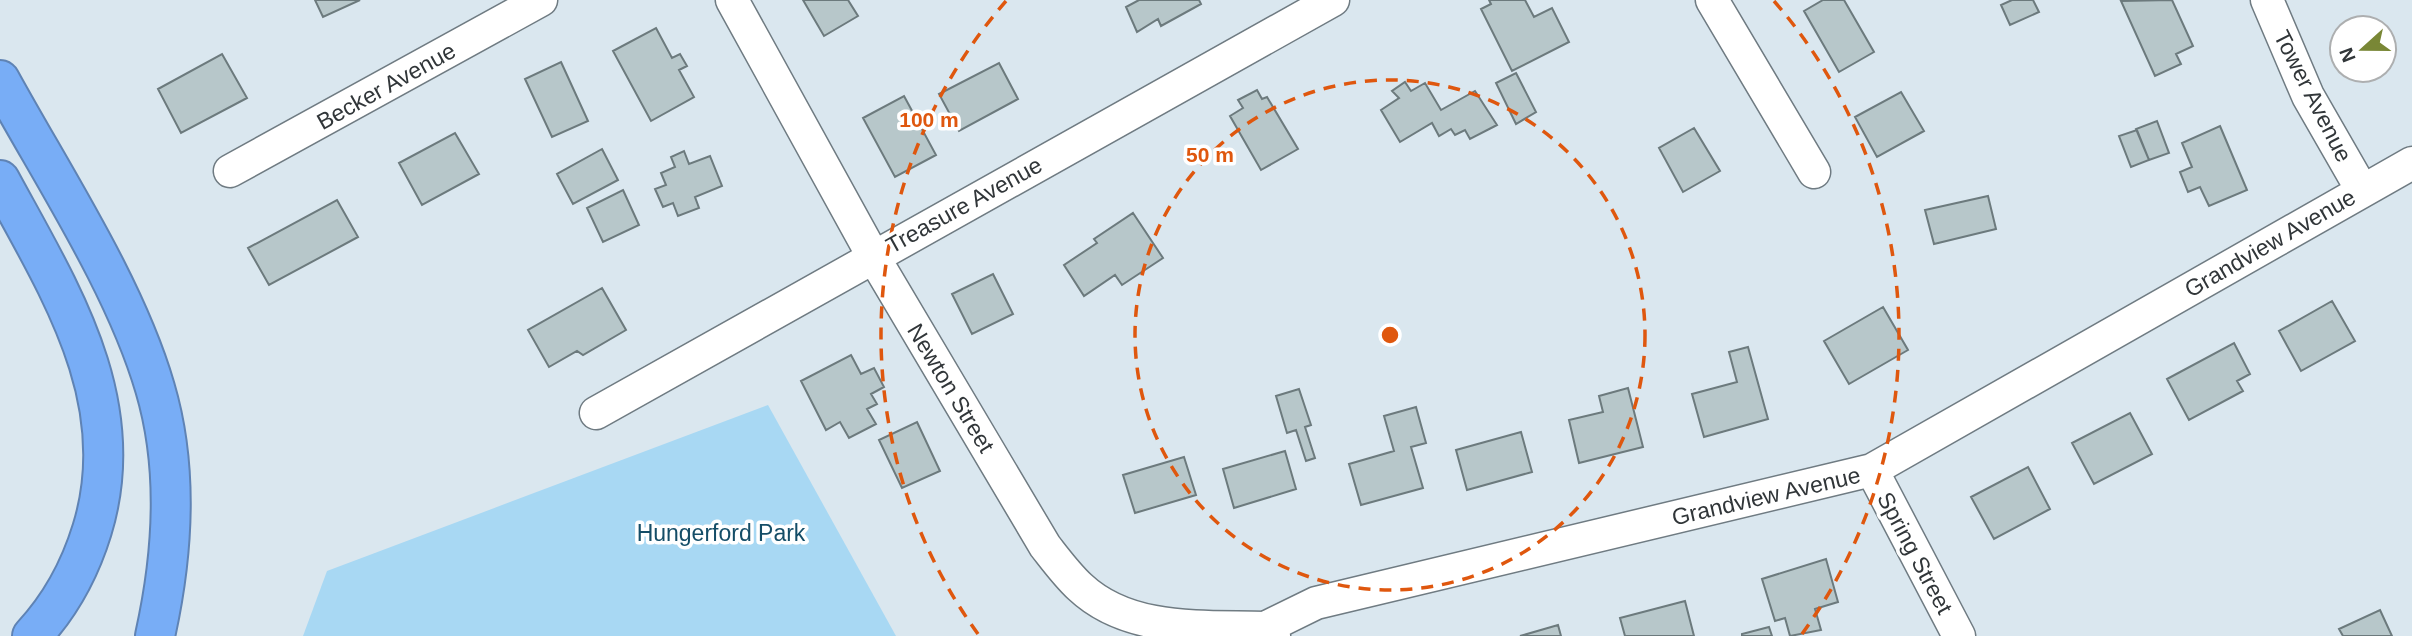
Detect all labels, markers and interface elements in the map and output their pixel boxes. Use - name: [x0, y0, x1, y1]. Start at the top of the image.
- north arrow: [2328, 14, 2398, 84]
- street label: Tower Avenue: [2269, 26, 2357, 166]
- street label: Becker Avenue: [312, 37, 460, 135]
- text: N: [2335, 45, 2360, 65]
- text: 100 m: [899, 108, 959, 131]
- text: 50 m: [1186, 143, 1234, 166]
- street label: Treasure Avenue: [882, 151, 1046, 259]
- street label: Grandview Avenue: [2180, 184, 2360, 302]
- street label: Newton Street: [902, 319, 1000, 458]
- centre of rings: [1378, 323, 1402, 347]
- street label: Grandview Avenue: [1669, 462, 1863, 530]
- street label: Spring Street: [1872, 488, 1958, 619]
- park label: Hungerford Park: [637, 520, 806, 546]

